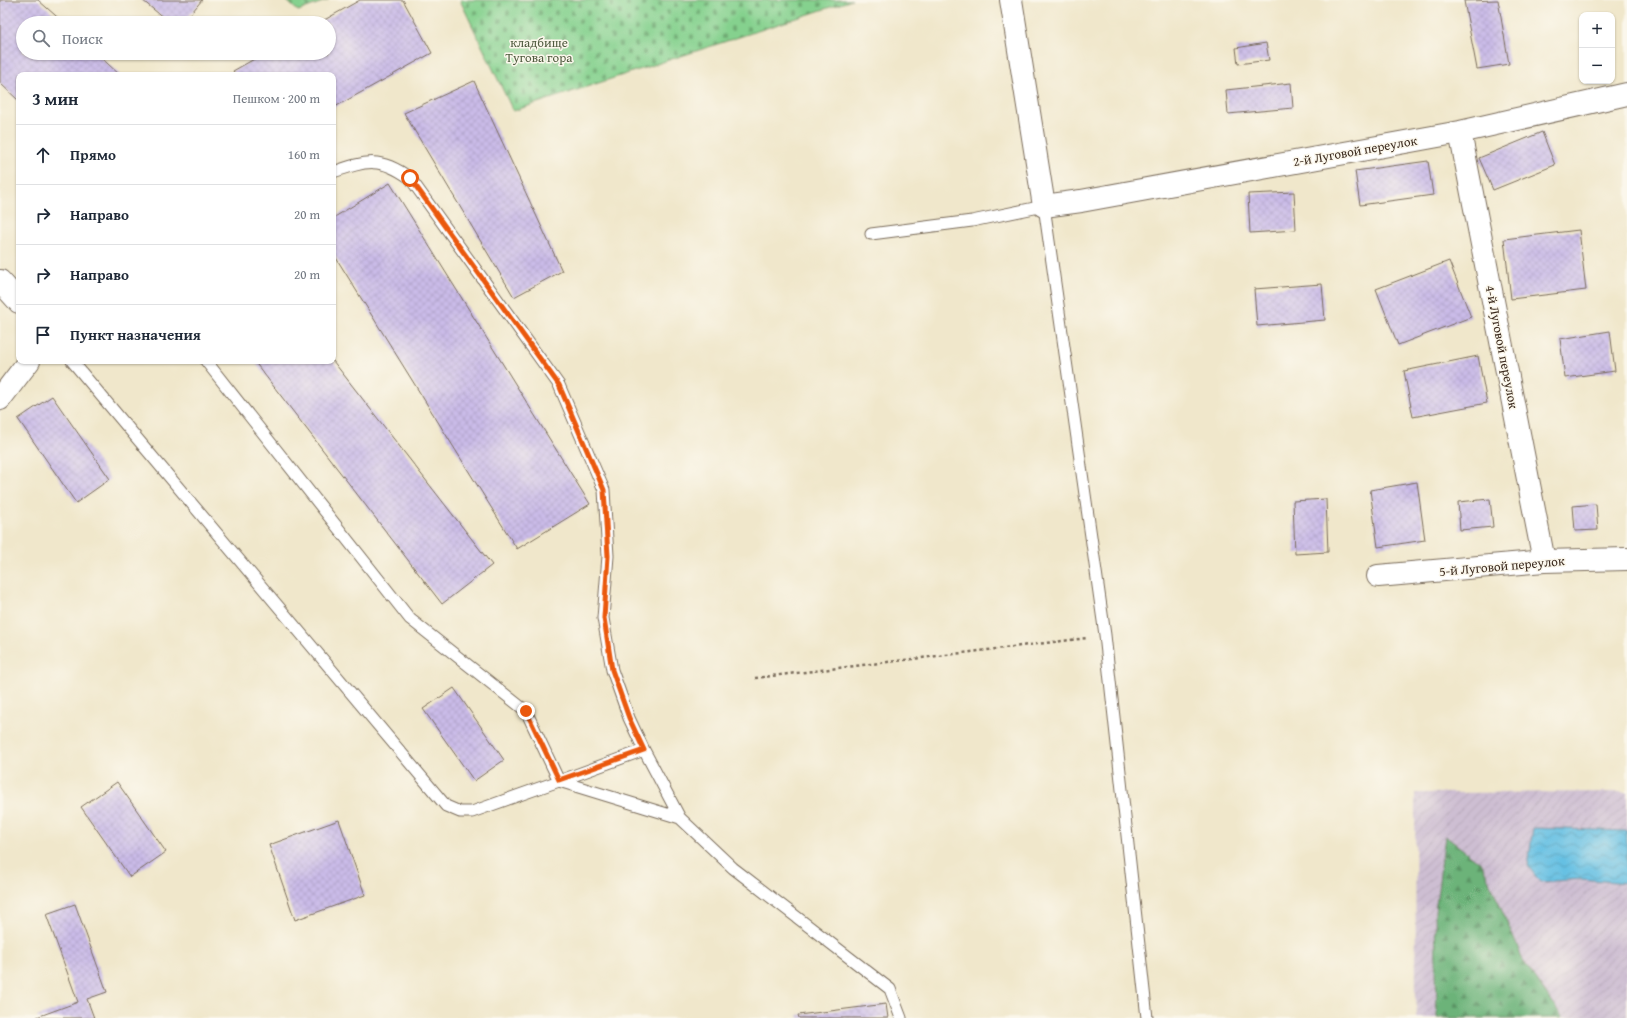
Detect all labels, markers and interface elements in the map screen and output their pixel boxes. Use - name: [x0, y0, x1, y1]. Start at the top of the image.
- map controls: [1579, 12, 1615, 84]
- button: +: [1579, 12, 1615, 48]
- search box: [16, 16, 336, 60]
- icon: search: [30, 27, 52, 49]
- text: Поиск: [62, 28, 103, 49]
- park label: кладбище Тугова гора: [506, 33, 573, 67]
- button: −: [1579, 48, 1615, 84]
- text: 3 мин: [32, 86, 78, 111]
- text: Пешком · 200 m: [233, 89, 320, 108]
- street label: 2-й Луговой переулок: [1291, 131, 1419, 171]
- icon: ahead: [32, 144, 54, 166]
- text: Прямо: [70, 144, 116, 165]
- text: 160 m: [288, 145, 320, 164]
- route start: [401, 169, 419, 187]
- icon: right: [32, 204, 54, 226]
- text: Направо: [70, 204, 129, 225]
- text: 20 m: [294, 205, 320, 224]
- icon: right: [32, 264, 54, 286]
- text: Направо: [70, 264, 129, 285]
- text: 20 m: [294, 265, 320, 284]
- street label: 4-й Луговой переулок: [1481, 284, 1523, 411]
- icon: arrive: [32, 324, 54, 346]
- text: Пункт назначения: [70, 324, 201, 345]
- street label: 5-й Луговой переулок: [1439, 551, 1566, 581]
- route end: [517, 702, 535, 720]

